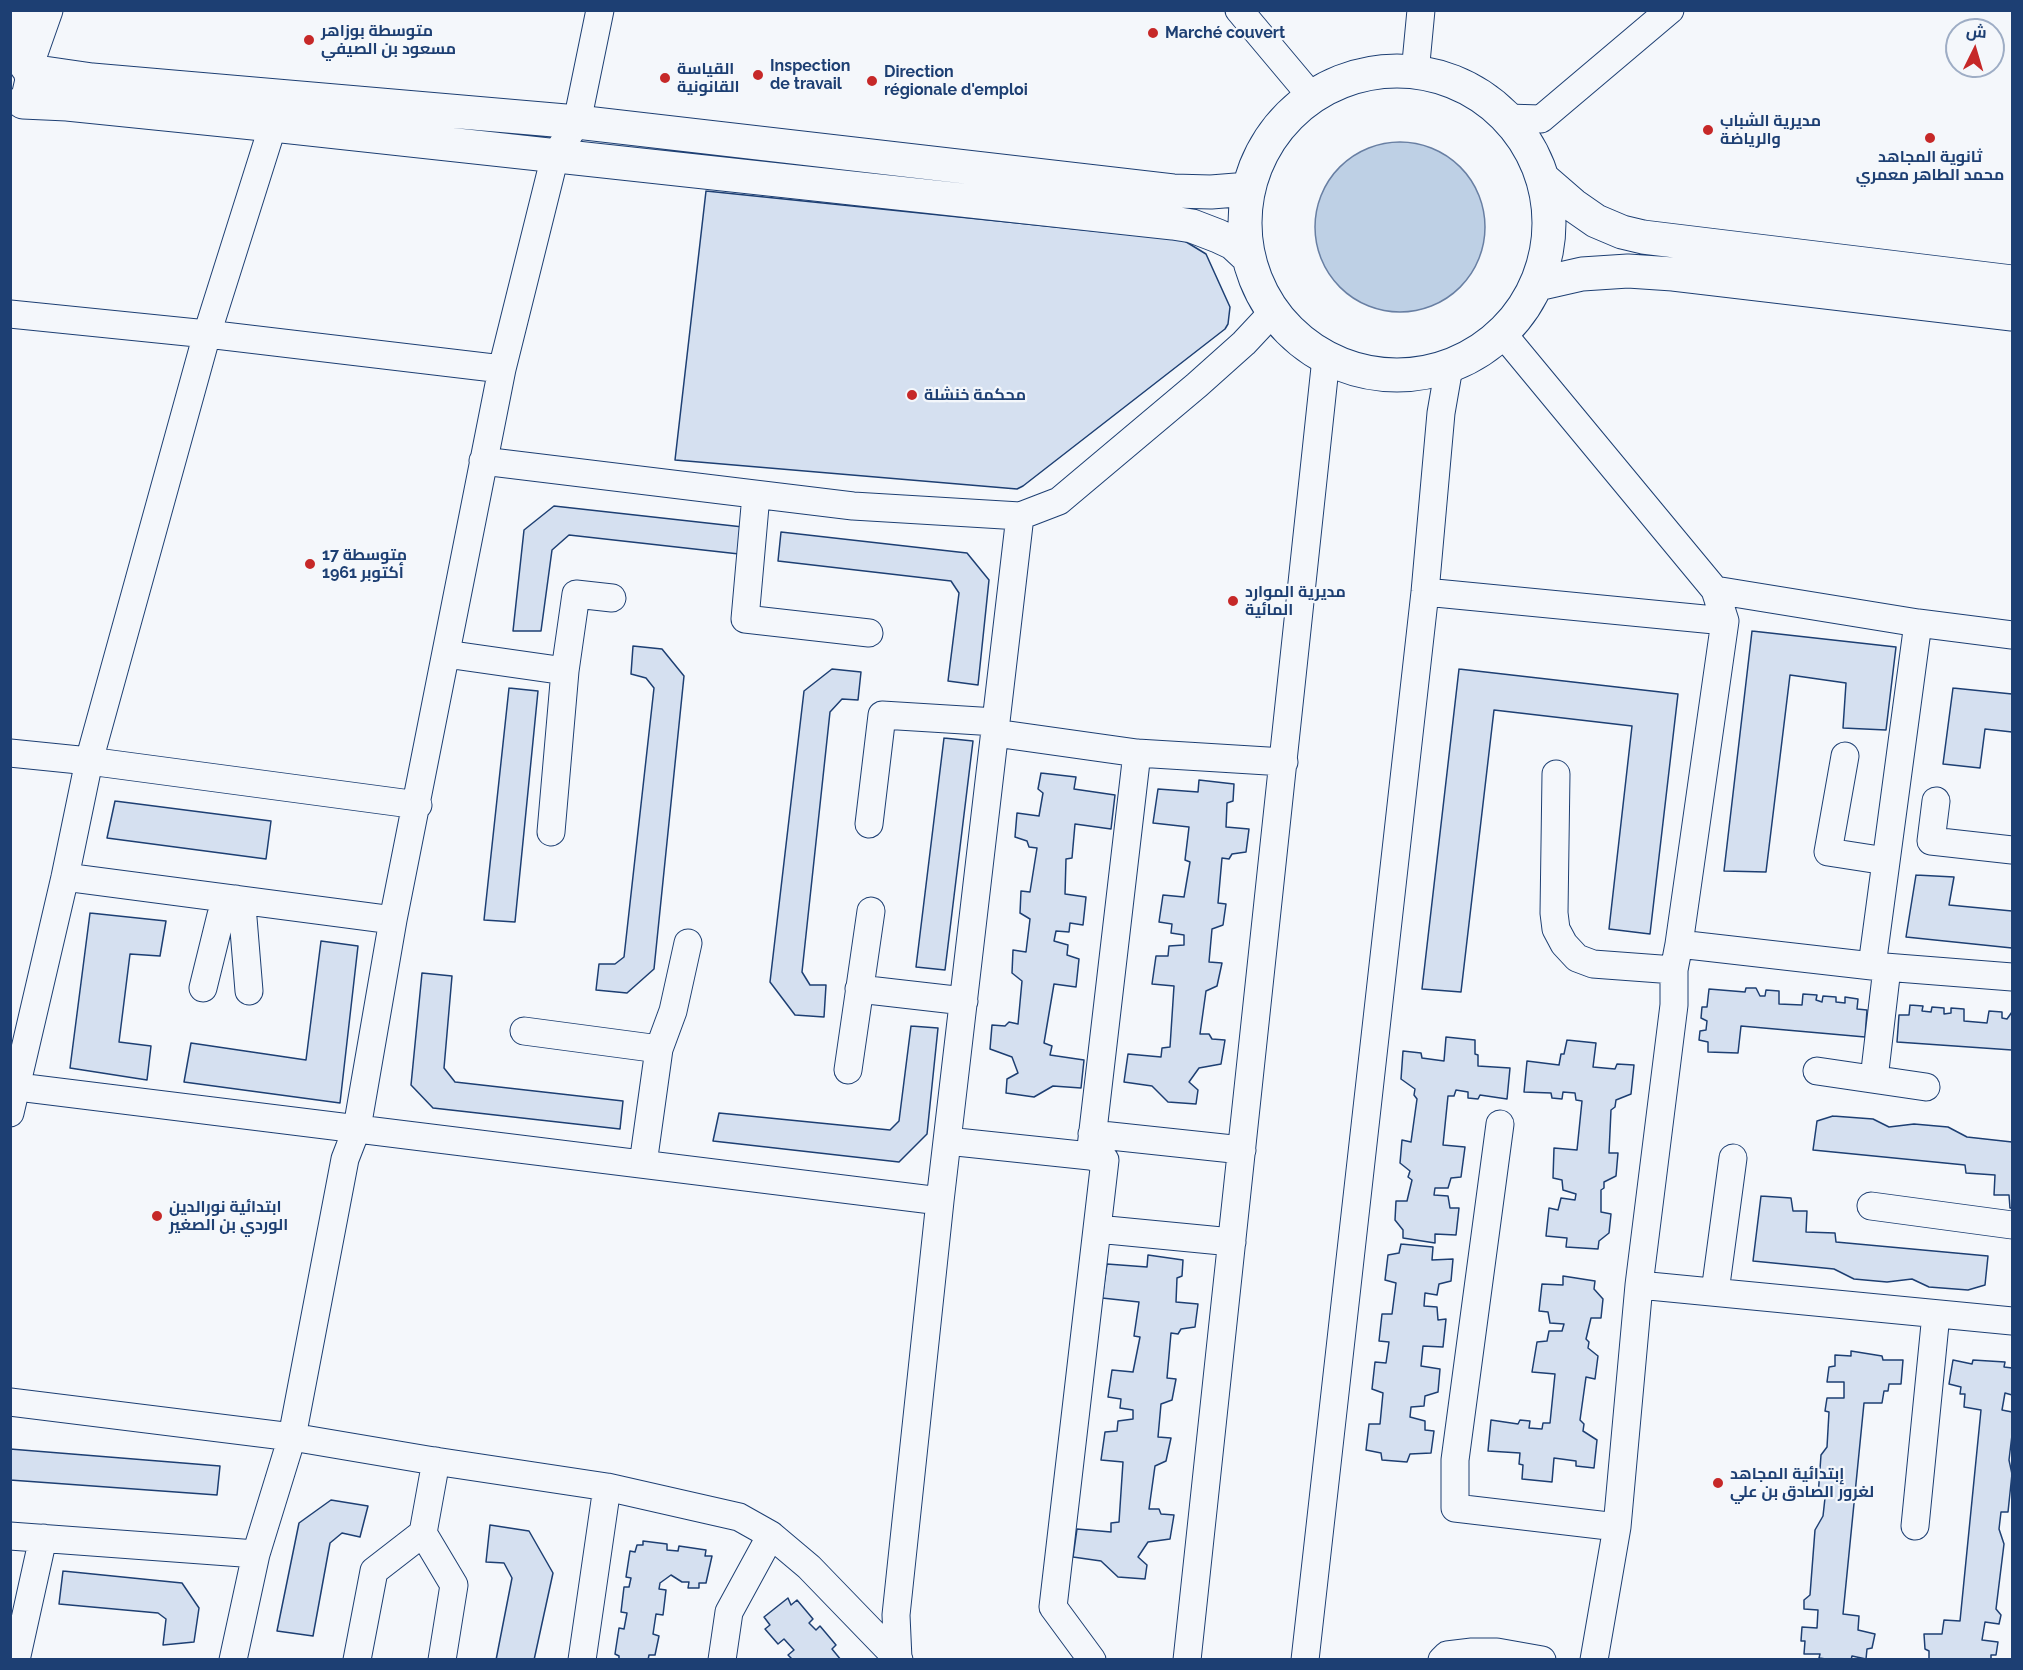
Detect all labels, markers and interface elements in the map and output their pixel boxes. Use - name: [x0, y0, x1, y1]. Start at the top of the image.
- north arrow: [1945, 18, 2005, 78]
- place label: متوسطة بوزاهر مسعود بن الصيفي: [321, 21, 456, 59]
- text: ش: [1965, 21, 1987, 42]
- place label: Marché couvert: [1165, 23, 1285, 43]
- marker: Marché couvert: [1146, 26, 1160, 40]
- marker: متوسطة بوزاهر مسعود بن الصيفي: [302, 33, 316, 47]
- place label: Inspection de travail: [770, 56, 850, 94]
- place label: القياسة القانونية: [677, 59, 740, 97]
- place label: Direction régionale d'emploi: [884, 62, 1028, 100]
- marker: Inspection de travail: [751, 68, 765, 82]
- marker: القياسة القانونية: [658, 71, 672, 85]
- marker: Direction régionale d'emploi: [865, 74, 879, 88]
- place label: مديرية الشباب والرياضة: [1720, 111, 1821, 149]
- marker: مديرية الشباب والرياضة: [1701, 123, 1715, 137]
- marker: ثانوية المجاهد محمد الطاهر معمري: [1923, 131, 1937, 145]
- place label: ثانوية المجاهد محمد الطاهر معمري: [1856, 147, 2004, 185]
- place label: محكمة خنشلة: [924, 385, 1026, 405]
- marker: محكمة خنشلة: [905, 388, 919, 402]
- place label: متوسطة 17 أكتوبر 1961: [322, 545, 407, 583]
- marker: متوسطة 17 أكتوبر 1961: [303, 557, 317, 571]
- place label: مديرية الموارد المائية: [1245, 582, 1346, 620]
- marker: مديرية الموارد المائية: [1226, 594, 1240, 608]
- place label: ابتدائية نورالدين الوردي بن الصغير: [169, 1197, 288, 1235]
- marker: ابتدائية نورالدين الوردي بن الصغير: [150, 1209, 164, 1223]
- place label: إبتدائية المجاهد لغرور الصادق بن علي: [1730, 1464, 1874, 1502]
- marker: إبتدائية المجاهد لغرور الصادق بن علي: [1711, 1476, 1725, 1490]

